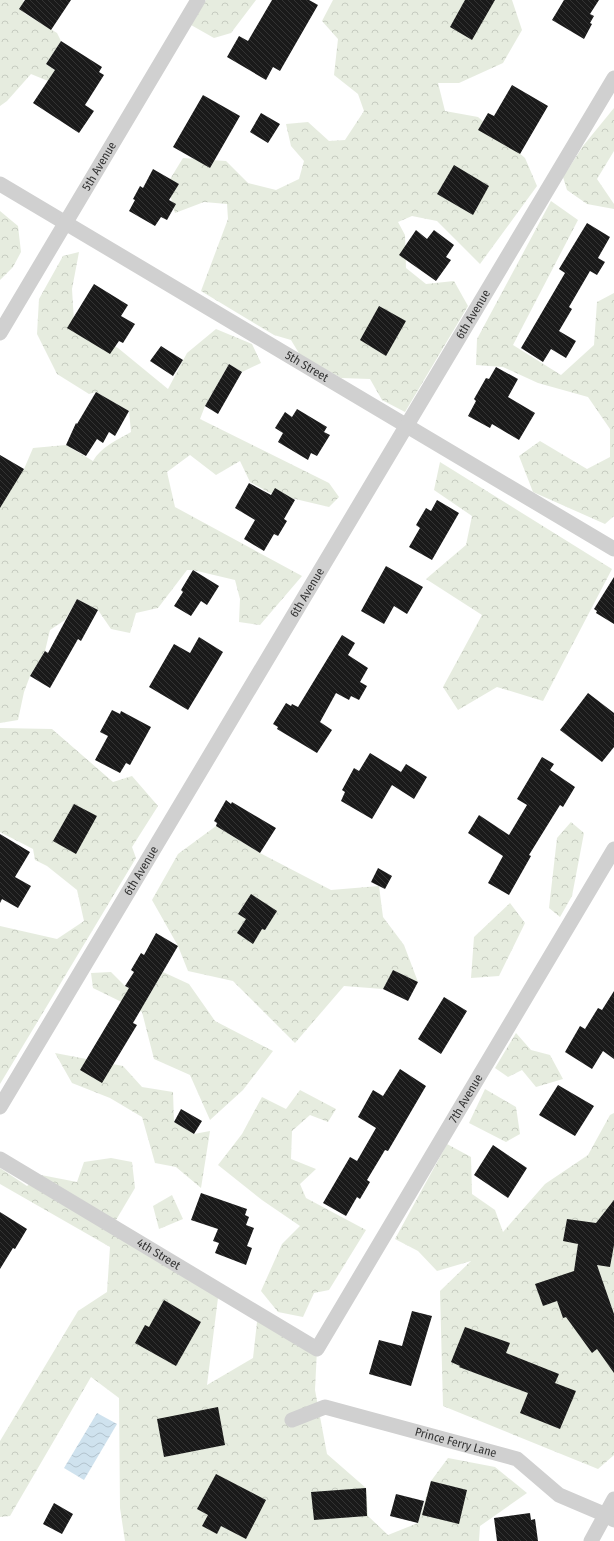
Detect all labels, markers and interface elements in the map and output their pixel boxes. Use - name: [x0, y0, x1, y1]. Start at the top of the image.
- street label: 5th Avenue: [79, 139, 119, 193]
- street label: 6th Avenue: [453, 287, 493, 342]
- street label: 5th Street: [283, 348, 331, 385]
- street label: 6th Avenue: [287, 565, 327, 620]
- street label: 6th Avenue: [121, 844, 161, 898]
- street label: 7th Avenue: [446, 1072, 486, 1125]
- street label: 4th Street: [134, 1236, 183, 1273]
- street label: Prince Ferry Lane: [413, 1425, 498, 1460]

